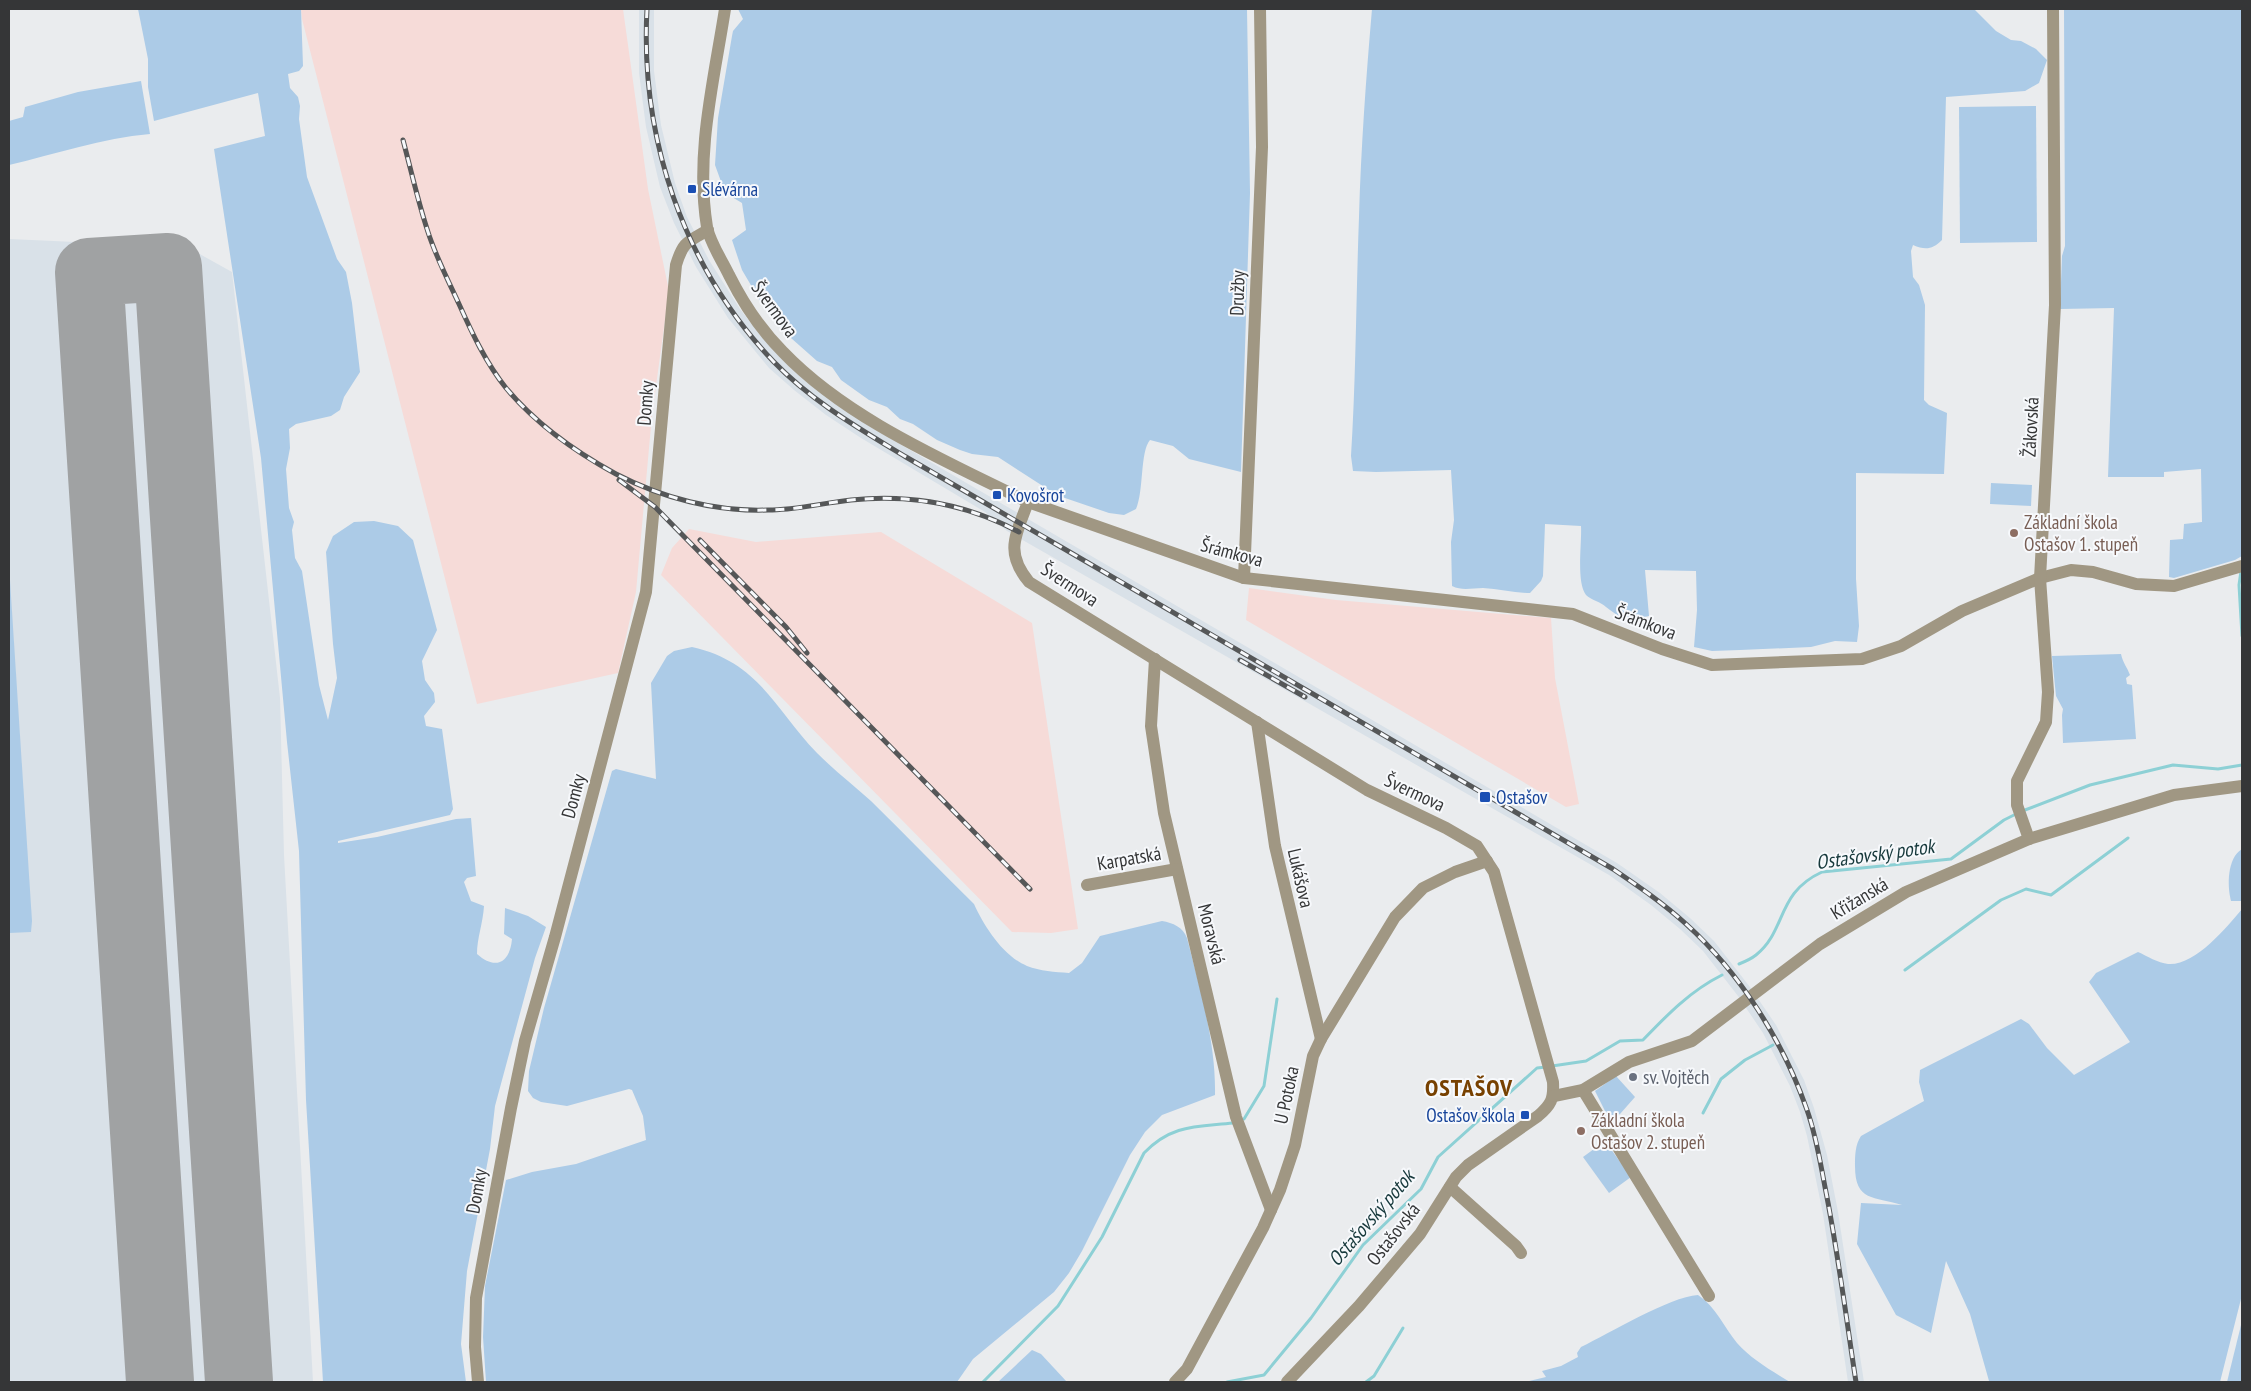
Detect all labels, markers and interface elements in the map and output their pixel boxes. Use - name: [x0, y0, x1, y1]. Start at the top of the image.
- place label: Slévárna: [702, 177, 758, 201]
- marker: Slévárna: [686, 183, 698, 195]
- street label: Družby: [1224, 269, 1250, 316]
- street label: Švermova: [747, 276, 803, 342]
- street label: Domky: [631, 379, 659, 426]
- street label: Žákovská: [2016, 396, 2044, 458]
- place label: Kovošrot: [1007, 483, 1065, 507]
- marker: Kovošrot: [991, 489, 1003, 501]
- place label: Základní škola Ostašov 1. stupeň: [2024, 510, 2138, 556]
- marker: Základní škola Ostašov 1. stupeň: [2008, 527, 2020, 539]
- street label: Šrámkova: [1198, 532, 1266, 572]
- street label: Švermova: [1037, 557, 1103, 611]
- street label: Šrámkova: [1612, 599, 1680, 645]
- street label: Švermova: [1381, 768, 1449, 816]
- street label: Domky: [556, 770, 591, 821]
- place label: Ostašov: [1496, 785, 1548, 809]
- marker: Ostašov: [1478, 790, 1492, 804]
- water label: Ostašovský potok: [1814, 833, 1938, 875]
- street label: Karpatská: [1095, 841, 1163, 875]
- street label: Lukášova: [1283, 846, 1319, 910]
- street label: Křižanská: [1826, 872, 1892, 924]
- street label: Moravská: [1193, 901, 1231, 967]
- street label: U Potoka: [1268, 1064, 1304, 1126]
- place label: sv. Vojtěch: [1643, 1065, 1709, 1089]
- marker: sv. Vojtěch: [1627, 1071, 1639, 1083]
- district label: OSTAŠOV: [1425, 1072, 1513, 1103]
- place label: Ostašov škola: [1426, 1103, 1515, 1127]
- place label: Základní škola Ostašov 2. stupeň: [1591, 1108, 1705, 1154]
- marker: Ostašov škola: [1519, 1109, 1531, 1121]
- marker: Základní škola Ostašov 2. stupeň: [1575, 1125, 1587, 1137]
- water label: Ostašovský potok: [1322, 1163, 1421, 1271]
- street label: Domky: [460, 1166, 492, 1215]
- street label: Ostašovská: [1361, 1198, 1425, 1270]

